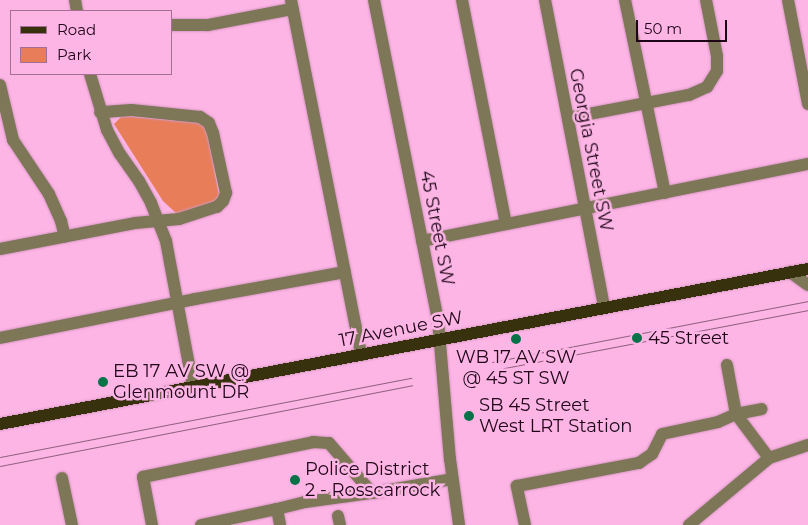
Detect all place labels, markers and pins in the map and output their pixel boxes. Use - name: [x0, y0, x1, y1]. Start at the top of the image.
- place label: 45 Street: [648, 327, 729, 349]
- marker: 45 Street: [630, 331, 644, 345]
- marker: WB 17 AV SW @ 45 ST SW: [510, 333, 522, 345]
- place label: WB 17 AV SW @ 45 ST SW: [456, 347, 576, 389]
- place label: EB 17 AV SW @ Glenmount DR: [113, 361, 249, 404]
- marker: EB 17 AV SW @ Glenmount DR: [97, 376, 109, 388]
- place label: SB 45 Street West LRT Station: [479, 395, 632, 438]
- marker: SB 45 Street West LRT Station: [463, 410, 475, 422]
- place label: Police District 2 - Rosscarrock: [305, 459, 440, 502]
- marker: Police District 2 - Rosscarrock: [289, 474, 301, 486]

